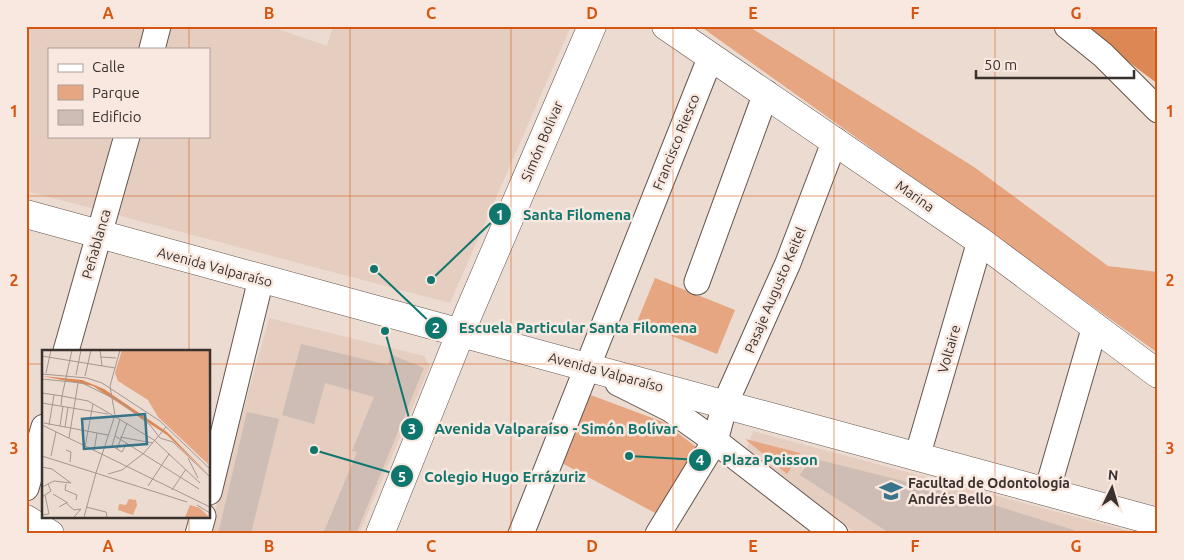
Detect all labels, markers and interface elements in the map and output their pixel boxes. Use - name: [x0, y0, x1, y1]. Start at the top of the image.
- text: A: [102, 4, 114, 22]
- text: B: [264, 4, 274, 22]
- text: C: [426, 4, 436, 22]
- text: D: [586, 4, 598, 22]
- text: E: [748, 4, 758, 22]
- text: F: [911, 4, 920, 22]
- text: G: [1070, 4, 1082, 22]
- legend: [48, 48, 210, 138]
- scale bar: [976, 48, 1134, 80]
- text: 50 m: [984, 56, 1017, 73]
- text: Calle: [92, 58, 125, 75]
- text: Parque: [92, 84, 140, 101]
- street label: Francisco Riesco: [649, 92, 703, 192]
- street label: Simón Bolívar: [518, 98, 566, 184]
- text: 1: [9, 102, 19, 120]
- text: 1: [1165, 102, 1175, 120]
- text: Edificio: [92, 108, 141, 125]
- street label: Marina: [893, 177, 937, 215]
- callout: Santa Filomena: [488, 199, 641, 229]
- text: 1: [496, 206, 504, 223]
- text: Santa Filomena: [523, 206, 631, 223]
- street label: Peñablanca: [78, 207, 114, 281]
- street label: Pasaje Augusto Keitel: [741, 224, 809, 355]
- street label: Avenida Valparaíso: [156, 244, 274, 290]
- text: 2: [9, 271, 19, 289]
- text: 2: [1165, 271, 1175, 289]
- callout: Escuela Particular Santa Filomena: [424, 313, 707, 343]
- text: 2: [432, 319, 440, 336]
- text: Escuela Particular Santa Filomena: [459, 319, 697, 336]
- street label: Voltaire: [935, 323, 963, 375]
- street label: Avenida Valparaíso: [547, 349, 665, 395]
- inset map: [42, 350, 210, 518]
- callout: Avenida Valparaíso - Simón Bolívar: [400, 414, 688, 444]
- text: 3: [408, 420, 416, 437]
- text: Avenida Valparaíso - Simón Bolívar: [434, 420, 678, 437]
- text: 3: [9, 439, 19, 457]
- text: 3: [1165, 439, 1175, 457]
- callout: Plaza Poisson: [687, 445, 828, 475]
- text: 4: [696, 451, 704, 468]
- text: Plaza Poisson: [722, 451, 818, 468]
- callout: Colegio Hugo Errázuriz: [389, 461, 596, 491]
- north arrow: [1086, 462, 1136, 512]
- text: N: [1107, 467, 1119, 483]
- text: 5: [398, 468, 406, 485]
- text: Colegio Hugo Errázuriz: [424, 468, 586, 485]
- place label: Facultad de Odontología Andrés Bello: [908, 475, 1070, 507]
- school or university icon: Facultad de Odontología Andrés Bello: [878, 478, 904, 504]
- text: A: [102, 537, 114, 555]
- text: B: [264, 537, 274, 555]
- text: C: [426, 537, 436, 555]
- text: D: [586, 537, 598, 555]
- text: E: [748, 537, 758, 555]
- text: F: [911, 537, 920, 555]
- text: G: [1070, 537, 1082, 555]

